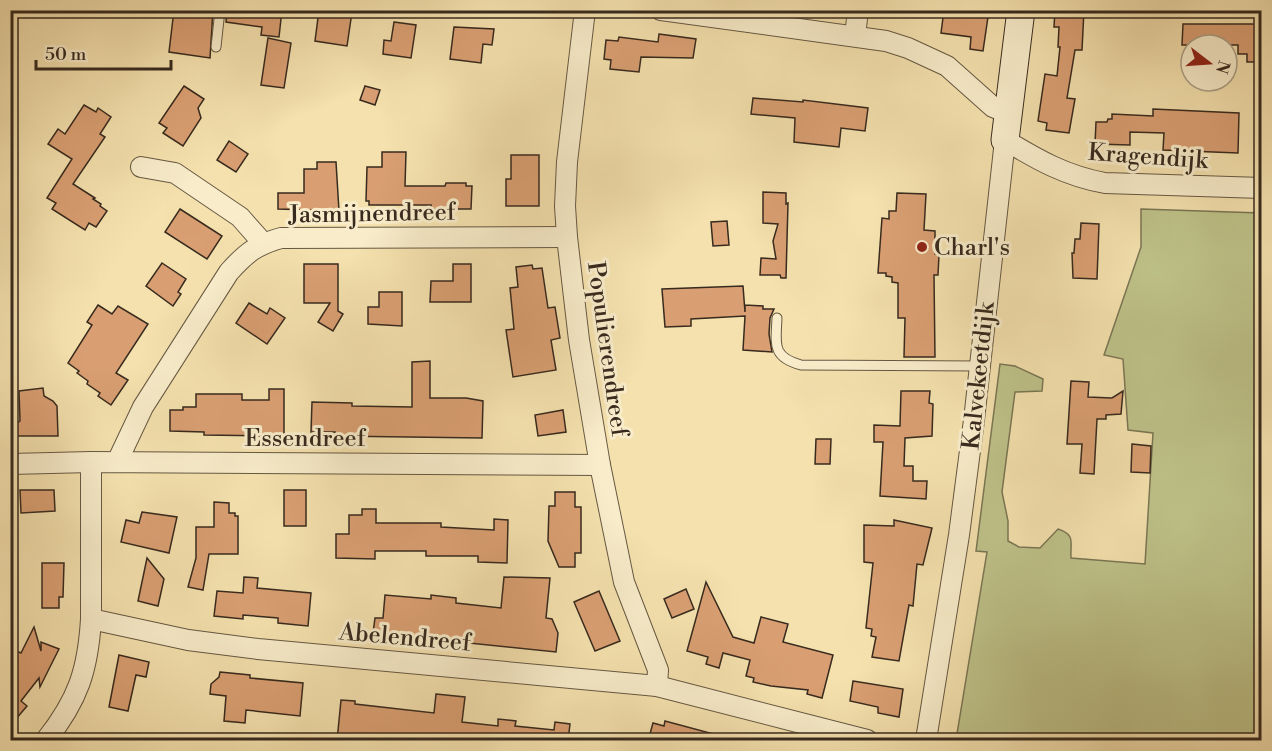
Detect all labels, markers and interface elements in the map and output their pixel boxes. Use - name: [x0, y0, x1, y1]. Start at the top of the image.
- scale bar: [36, 33, 171, 71]
- north arrow: [1179, 33, 1239, 93]
- text: 50 m: [45, 43, 87, 66]
- text: N: [1211, 58, 1234, 76]
- street label: Kragendijk: [1087, 138, 1210, 176]
- street label: Jasmijnendreef: [287, 198, 457, 230]
- place label: Charl's: [934, 233, 1010, 263]
- marker: Charl's: [915, 240, 929, 254]
- street label: Populierendreef: [580, 260, 634, 440]
- street label: Kalvekeetdijk: [956, 299, 1002, 451]
- street label: Essendreef: [245, 424, 367, 454]
- street label: Abelendreef: [337, 617, 473, 659]

